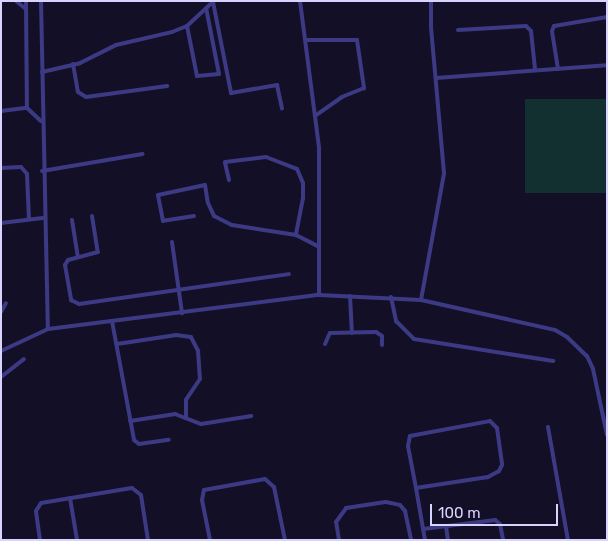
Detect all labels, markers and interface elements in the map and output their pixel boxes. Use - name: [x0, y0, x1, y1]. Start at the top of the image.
- scale bar: [433, 494, 560, 526]
- text: 100 m: [438, 504, 480, 522]

